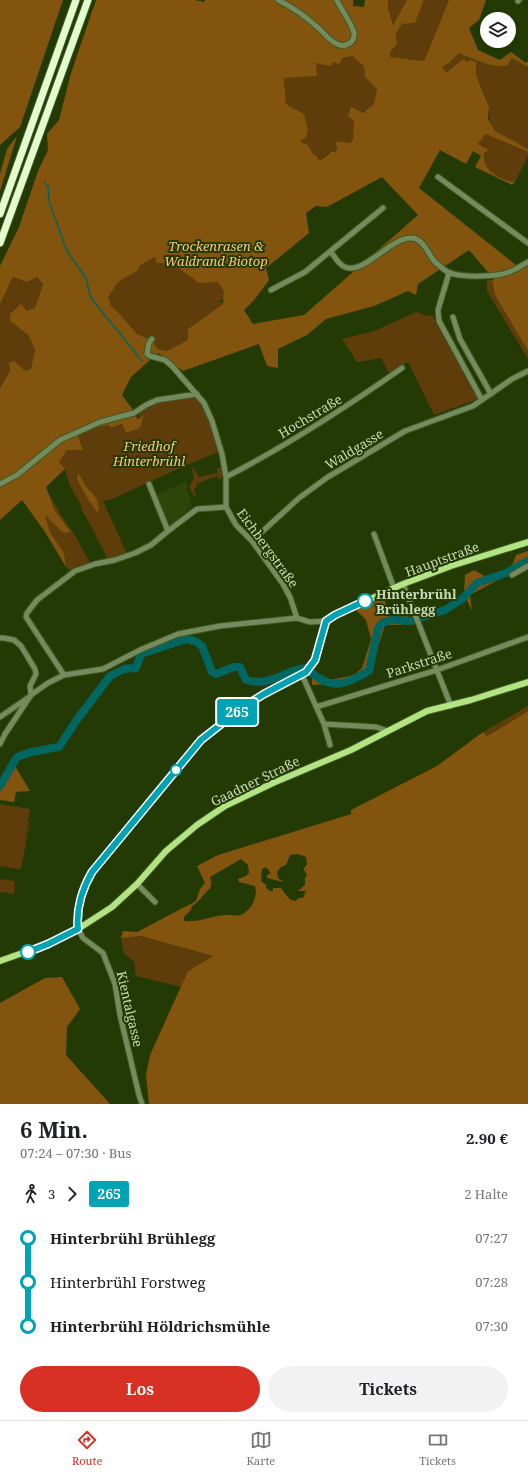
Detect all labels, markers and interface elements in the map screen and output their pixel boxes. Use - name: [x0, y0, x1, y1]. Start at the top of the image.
- map controls: [480, 12, 516, 48]
- button: layers: [480, 12, 516, 48]
- park label: Trockenrasen & Waldrand Biotop: [164, 237, 268, 270]
- street label: Hochstraße: [275, 390, 345, 442]
- street label: Waldgasse: [321, 425, 387, 473]
- park label: Friedhof Hinterbrühl: [112, 437, 185, 470]
- street label: Eichbergstraße: [233, 505, 303, 591]
- street label: Hauptstraße: [403, 537, 481, 581]
- place label: Hinterbrühl Brühlegg: [376, 585, 457, 618]
- marker: Hinterbrühl Brühlegg: [357, 593, 373, 609]
- street label: Parkstraße: [384, 644, 454, 682]
- line badge: 265: [214, 699, 260, 725]
- text: 265: [225, 702, 249, 721]
- street label: Gaadner Straße: [207, 752, 303, 810]
- unlabelled marker: [170, 764, 182, 776]
- unlabelled marker: [20, 944, 36, 960]
- street label: Kientalgasse: [113, 969, 147, 1049]
- text: 6 Min.: [20, 1114, 88, 1144]
- text: 2.90 €: [466, 1128, 508, 1148]
- text: 07:24 – 07:30 · Bus: [20, 1144, 131, 1162]
- icon: walk: [20, 1183, 42, 1205]
- icon: forward: [61, 1183, 83, 1205]
- text: 265: [97, 1184, 121, 1203]
- text: 3: [48, 1185, 55, 1203]
- text: 2 Halte: [464, 1185, 508, 1203]
- text: Hinterbrühl Brühlegg: [50, 1228, 215, 1248]
- text: 07:27: [475, 1229, 508, 1247]
- text: Hinterbrühl Forstweg: [50, 1272, 206, 1292]
- text: 07:28: [475, 1273, 508, 1291]
- text: Hinterbrühl Höldrichsmühle: [50, 1316, 270, 1336]
- text: 07:30: [475, 1317, 508, 1335]
- button: Los: [20, 1366, 260, 1412]
- button: Tickets: [268, 1366, 508, 1412]
- tab: Route: [72, 1429, 102, 1468]
- tab: Karte: [246, 1429, 275, 1468]
- tab: Tickets: [419, 1429, 456, 1468]

